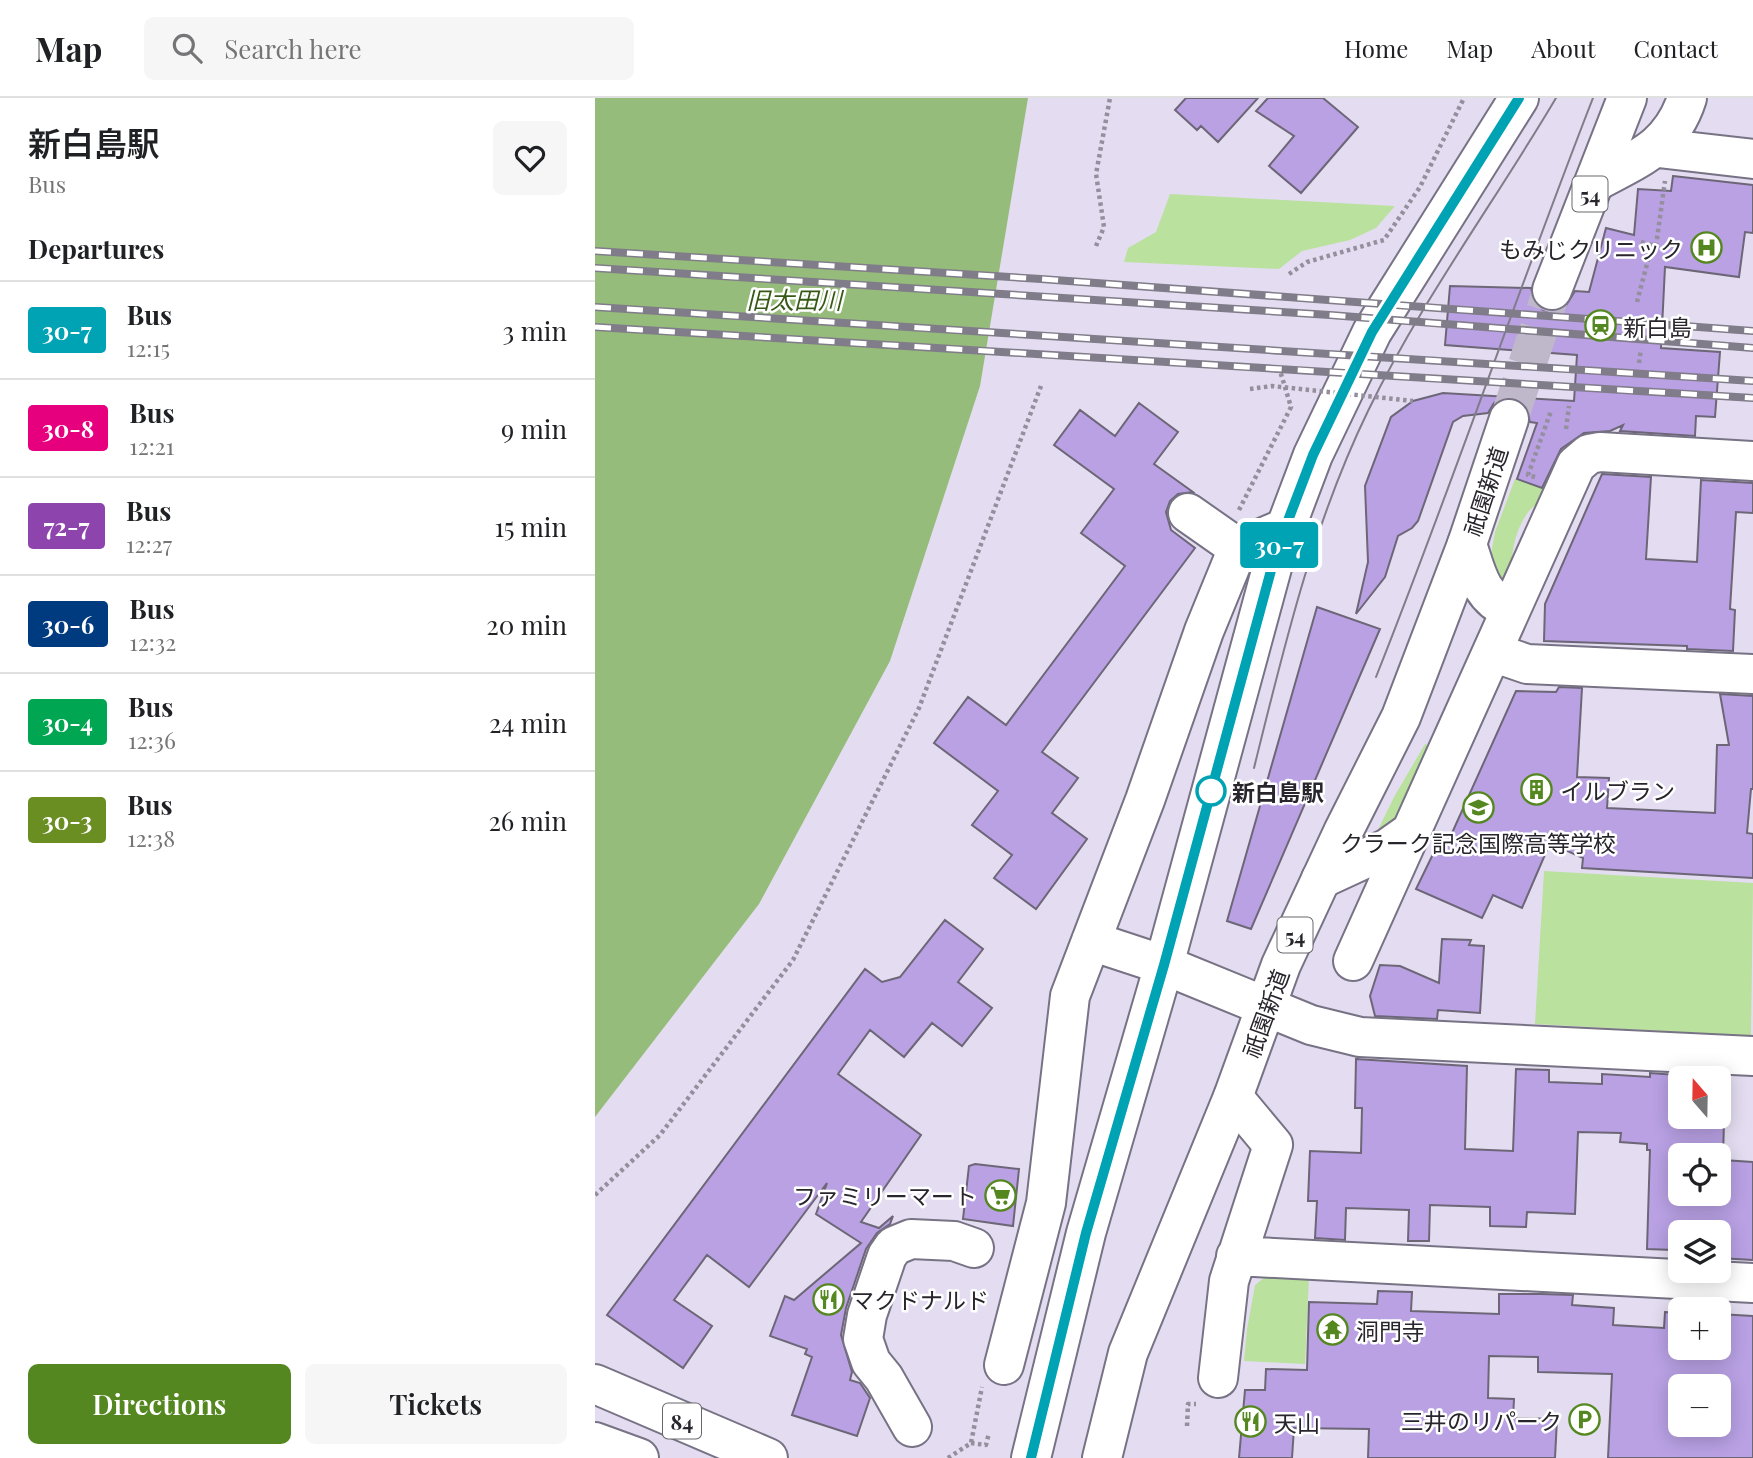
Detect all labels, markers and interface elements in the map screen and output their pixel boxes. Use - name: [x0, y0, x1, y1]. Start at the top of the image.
- search box: [144, 17, 634, 80]
- text: Map: [35, 26, 102, 70]
- icon: search: [168, 29, 206, 67]
- text: Search here: [224, 31, 362, 66]
- text: Home: [1344, 32, 1408, 64]
- text: Map: [1446, 32, 1493, 64]
- text: About: [1531, 32, 1595, 64]
- text: Contact: [1633, 32, 1718, 64]
- text: 新白島駅: [28, 120, 160, 164]
- button: heart: [493, 121, 567, 195]
- text: Bus: [28, 168, 66, 199]
- road number: 54: [1573, 176, 1607, 212]
- text: Departures: [28, 231, 164, 266]
- hospital icon: もみじクリニック: [1689, 231, 1723, 265]
- place label: もみじクリニック: [1499, 233, 1683, 264]
- water label: 旧太田川: [746, 283, 845, 315]
- text: Bus: [127, 297, 172, 332]
- station icon: 新白島: [1583, 309, 1617, 343]
- place label: 新白島: [1623, 311, 1692, 342]
- text: 3 min: [503, 313, 567, 348]
- text: 30-7: [42, 314, 92, 346]
- text: 12:15: [127, 332, 170, 363]
- text: Bus: [129, 395, 174, 430]
- text: 9 min: [501, 411, 567, 446]
- text: 30-8: [42, 412, 94, 444]
- text: 12:21: [129, 430, 174, 461]
- street label: 祇園新道: [1456, 442, 1514, 540]
- text: Bus: [126, 493, 171, 528]
- text: 15 min: [495, 509, 567, 544]
- text: 72-7: [44, 510, 89, 542]
- line badge: 30-7: [1230, 522, 1328, 568]
- text: 12:27: [126, 528, 172, 559]
- text: 30-7: [1254, 529, 1304, 561]
- text: Bus: [129, 591, 174, 626]
- text: 20 min: [486, 607, 567, 642]
- text: 30-6: [42, 608, 94, 640]
- text: 12:32: [129, 626, 176, 657]
- text: Bus: [128, 689, 173, 724]
- text: 24 min: [489, 705, 567, 740]
- text: 30-4: [42, 706, 93, 738]
- text: 12:36: [128, 724, 176, 755]
- building icon: イルブラン: [1520, 773, 1554, 807]
- place label: イルブラン: [1560, 775, 1675, 806]
- marker: 新白島駅: [1196, 776, 1226, 806]
- place label: 新白島駅: [1232, 776, 1324, 807]
- text: Bus: [127, 787, 172, 822]
- school or university icon: クラーク記念国際高等学校: [1461, 791, 1495, 825]
- text: 26 min: [488, 803, 567, 838]
- text: 30-3: [42, 804, 92, 836]
- text: 12:38: [127, 822, 175, 853]
- place label: クラーク記念国際高等学校: [1340, 827, 1616, 858]
- road number: 54: [1277, 918, 1313, 952]
- street label: 祇園新道: [1235, 964, 1295, 1062]
- north arrow: [1668, 1066, 1731, 1129]
- map controls: [1668, 1066, 1731, 1437]
- button: locate: [1668, 1143, 1731, 1206]
- supermarket icon: ファミリーマート: [983, 1178, 1017, 1212]
- place label: ファミリーマート: [793, 1180, 977, 1211]
- button: layers: [1668, 1220, 1731, 1283]
- restaurant icon: マクドナルド: [811, 1282, 845, 1316]
- place label: マクドナルド: [851, 1284, 989, 1315]
- button: +: [1668, 1297, 1731, 1360]
- temple icon: 洞門寺: [1316, 1313, 1350, 1347]
- place label: 洞門寺: [1356, 1315, 1425, 1346]
- button: Directions: [28, 1364, 291, 1444]
- button: Tickets: [305, 1364, 567, 1444]
- button: −: [1668, 1374, 1731, 1437]
- parking icon: 三井のリパーク: [1568, 1403, 1602, 1437]
- road number: 84: [663, 1404, 701, 1438]
- restaurant icon: 天山: [1234, 1405, 1268, 1439]
- place label: 三井のリパーク: [1401, 1405, 1562, 1436]
- place label: 天山: [1274, 1407, 1320, 1438]

